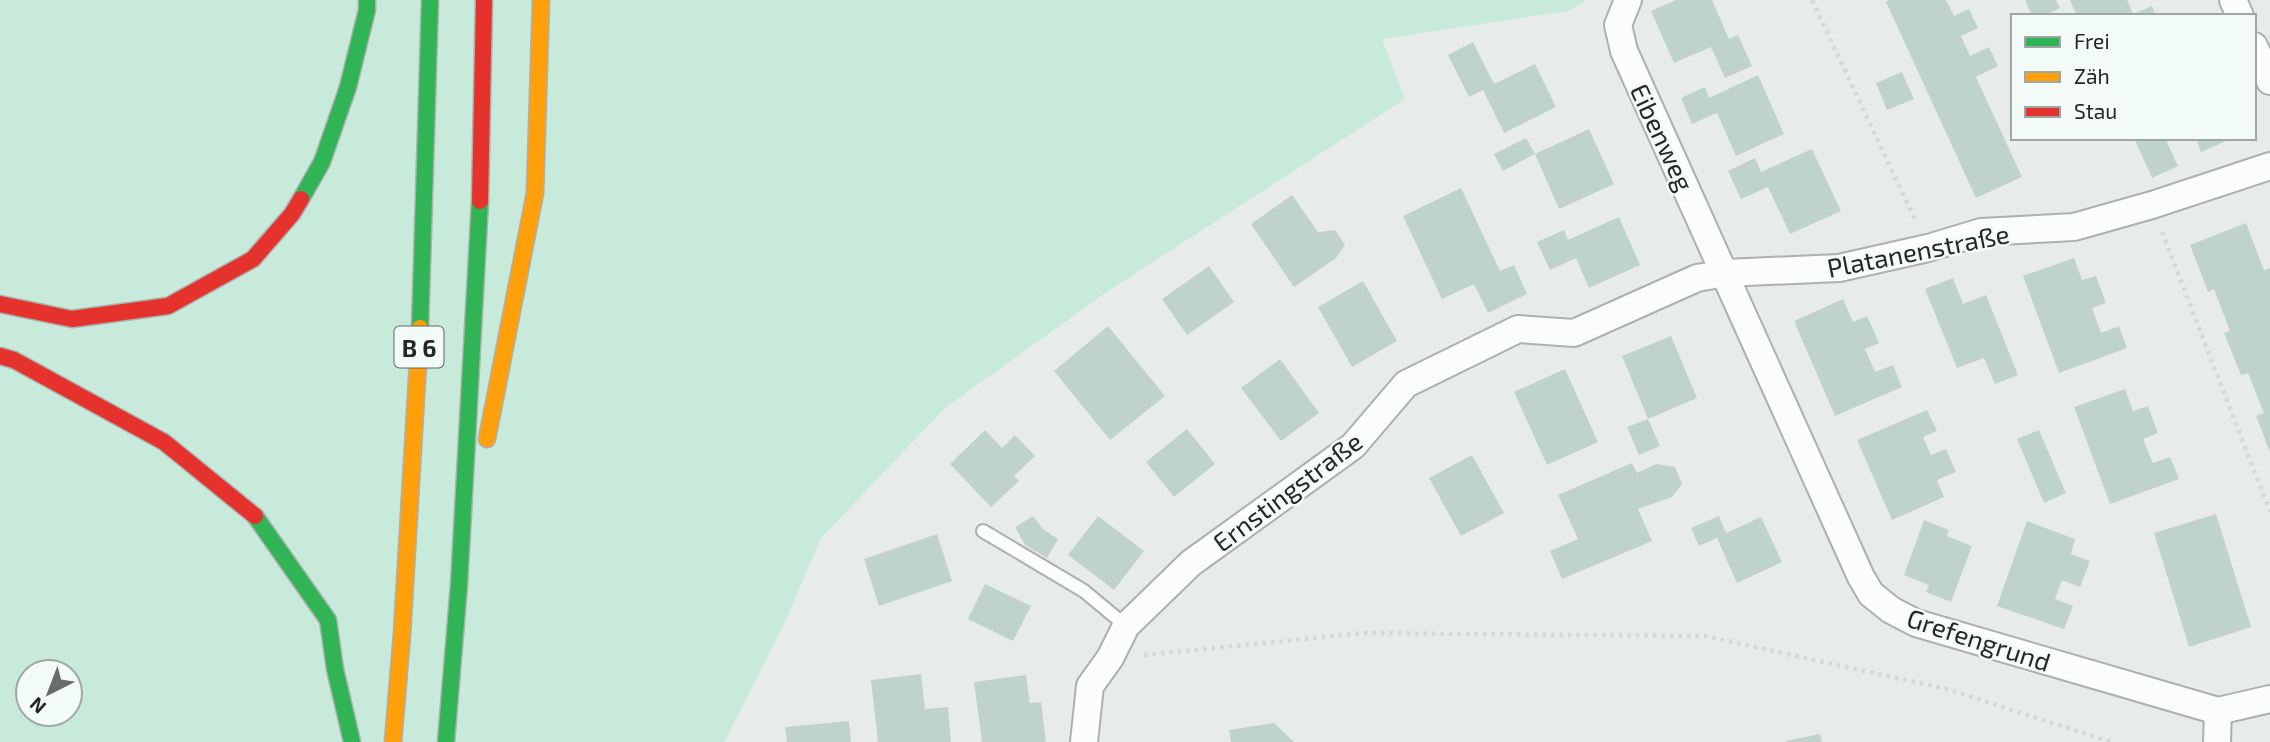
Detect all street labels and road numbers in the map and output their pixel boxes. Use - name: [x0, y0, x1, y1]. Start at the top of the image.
- street label: Eibenweg: [1625, 78, 1701, 196]
- street label: Platanenstraße: [1824, 217, 2012, 283]
- road number: B 6: [394, 326, 444, 368]
- street label: Ernstingstraße: [1206, 425, 1368, 557]
- street label: Grefengrund: [1903, 601, 2055, 677]

